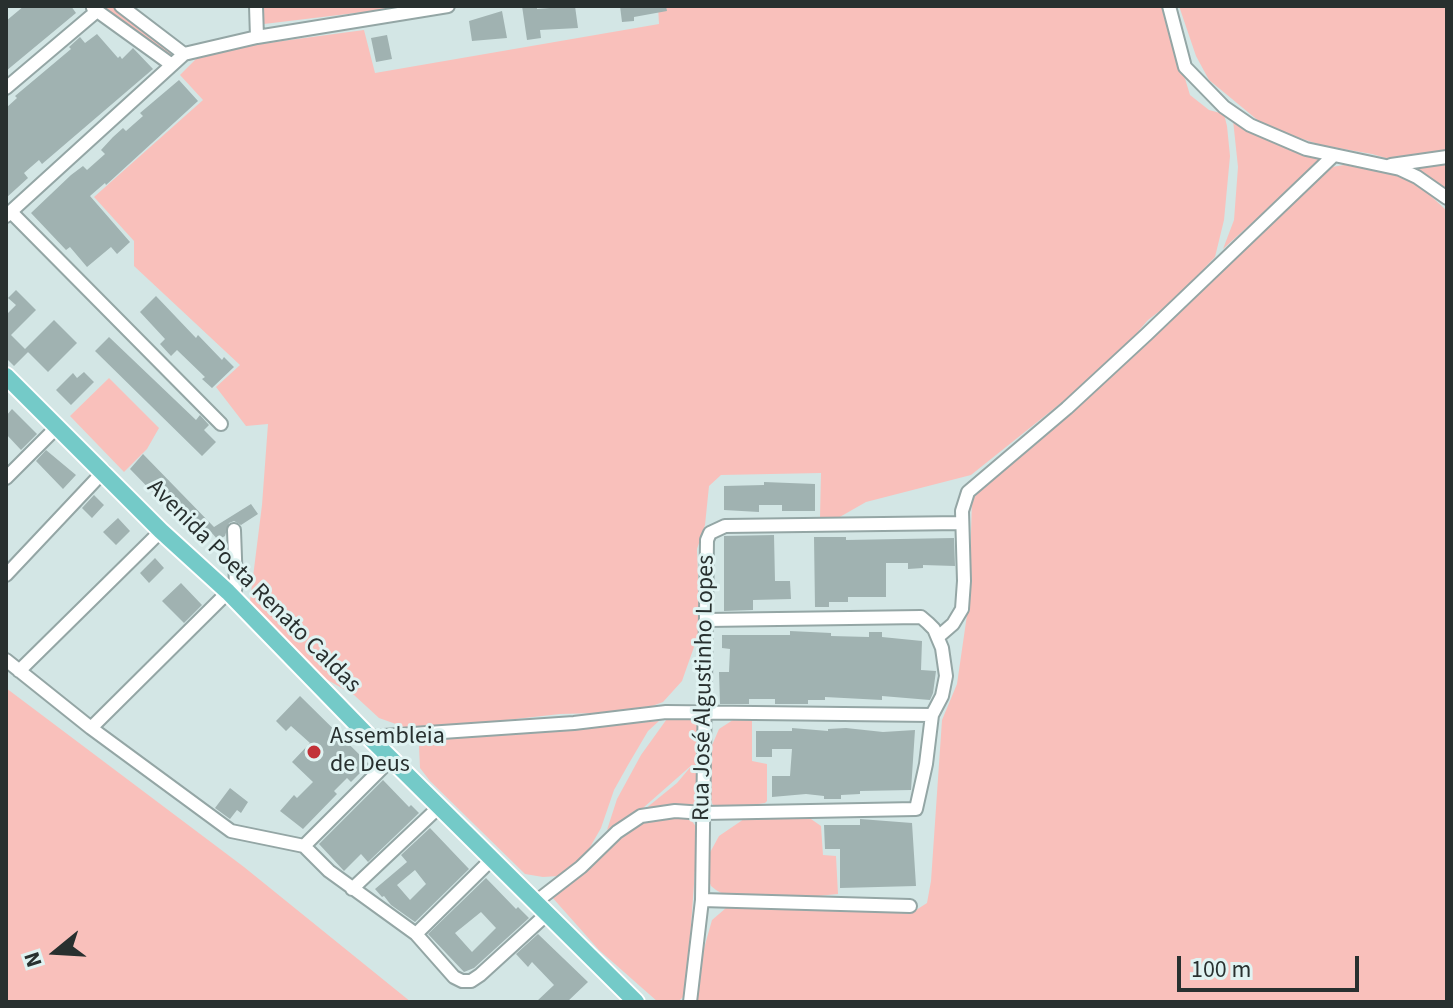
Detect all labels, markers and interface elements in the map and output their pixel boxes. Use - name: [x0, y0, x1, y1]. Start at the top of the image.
- street label: Avenida Poeta Renato Caldas: [140, 474, 366, 700]
- street label: Rua José Algustinho Lopes: [688, 555, 722, 821]
- place label: Assembleia de Deus: [330, 724, 445, 780]
- marker: Assembleia de Deus: [305, 743, 323, 761]
- north arrow: [16, 912, 96, 992]
- scale bar: [1181, 940, 1363, 990]
- text: N: [16, 948, 51, 971]
- text: 100 m: [1191, 952, 1251, 987]

